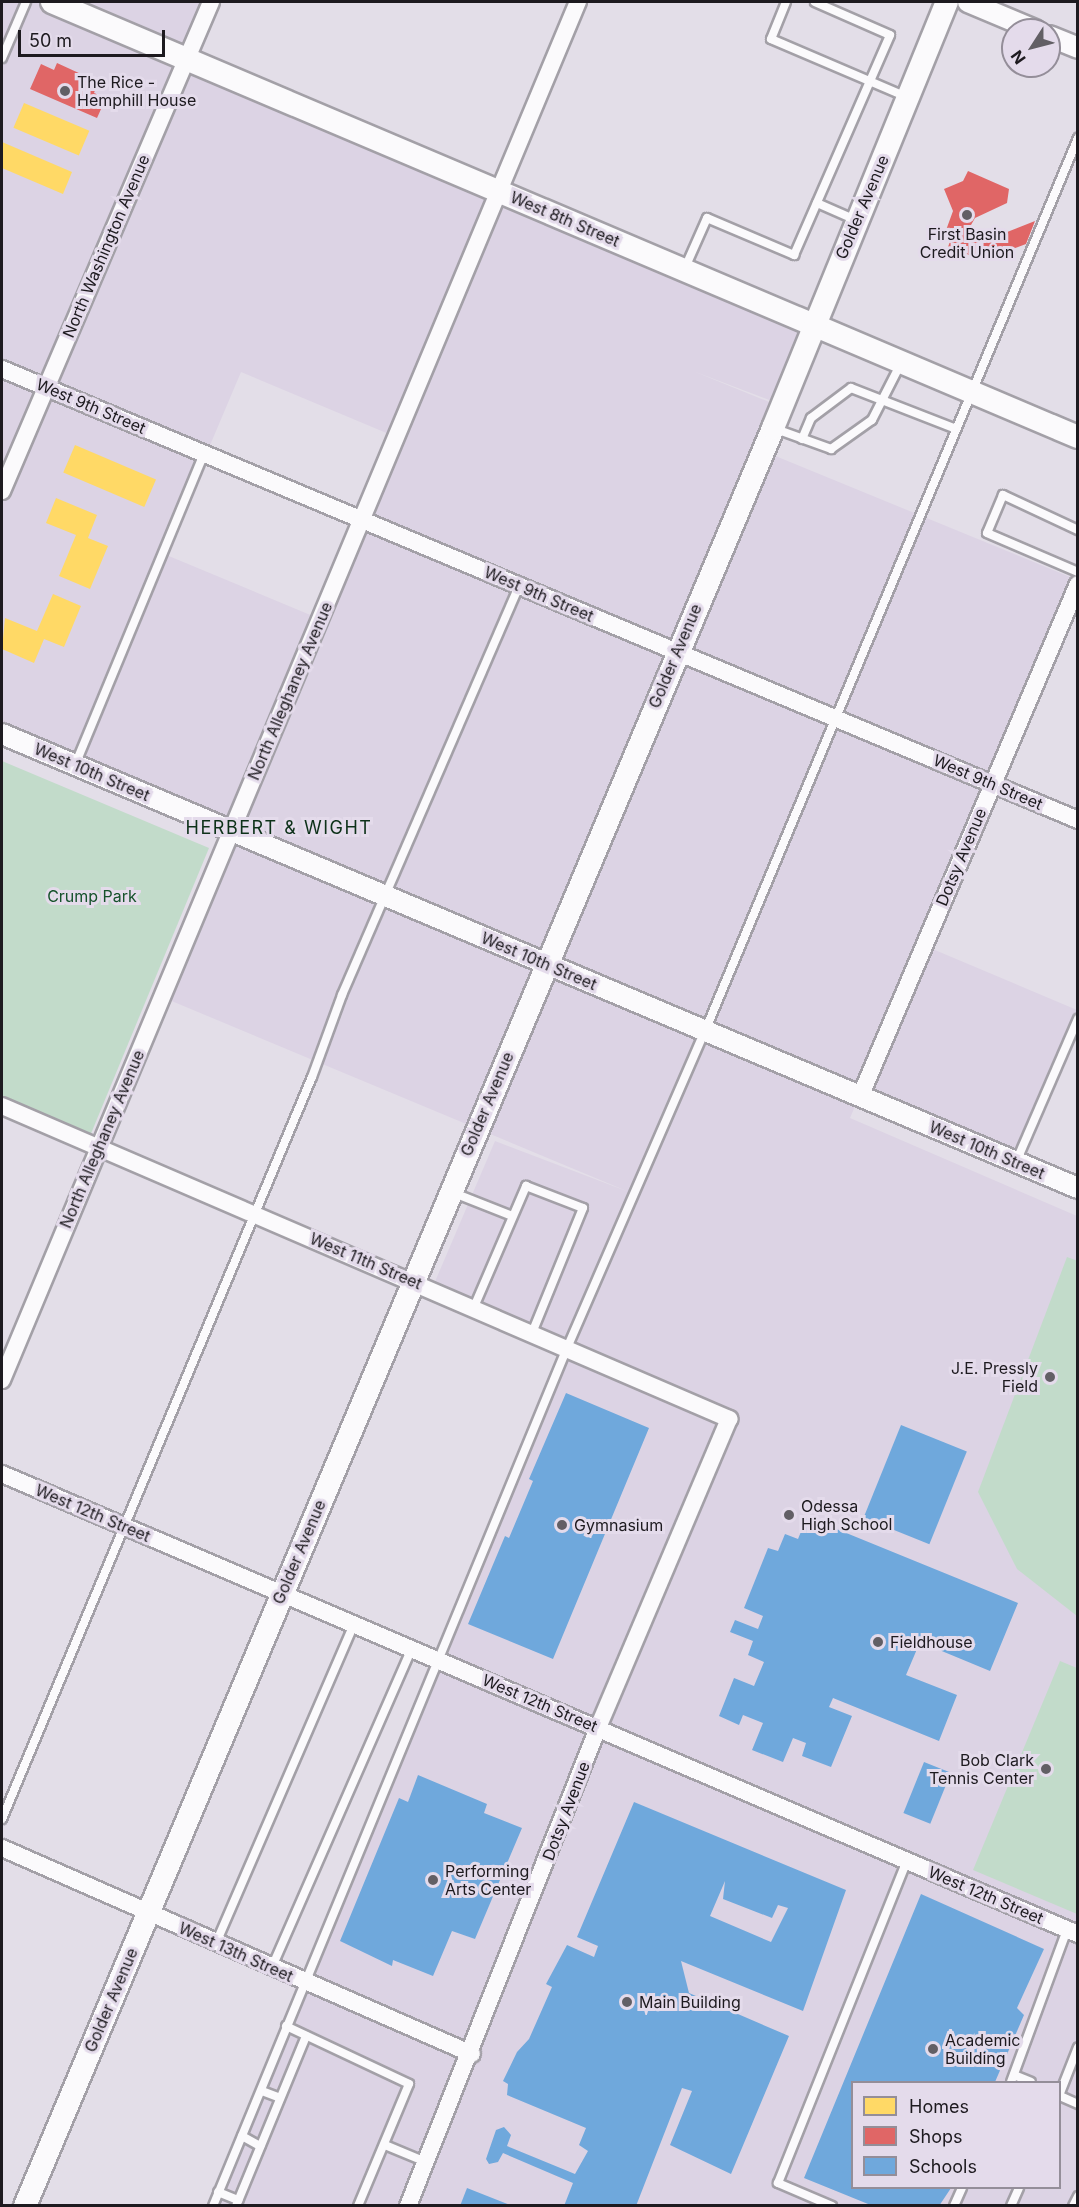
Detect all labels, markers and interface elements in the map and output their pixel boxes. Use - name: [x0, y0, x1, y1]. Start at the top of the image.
- scale bar: [21, 18, 168, 56]
- north arrow: [1001, 18, 1061, 78]
- text: 50 m: [29, 30, 72, 51]
- text: N: [1006, 47, 1030, 68]
- place label: The Rice - Hemphill House: [77, 72, 196, 110]
- marker: The Rice - Hemphill House: [58, 84, 72, 98]
- street label: North Washington Avenue: [59, 152, 153, 340]
- street label: Golder Avenue: [831, 152, 893, 262]
- street label: West 8th Street: [508, 187, 622, 251]
- marker: First Basin Credit Union: [960, 208, 974, 222]
- place label: First Basin Credit Union: [920, 224, 1014, 262]
- street label: West 9th Street: [33, 374, 149, 438]
- street label: West 9th Street: [481, 562, 597, 626]
- street label: North Alleghaney Avenue: [244, 599, 336, 783]
- street label: Golder Avenue: [644, 601, 706, 711]
- street label: West 10th Street: [31, 739, 153, 805]
- street label: West 9th Street: [930, 750, 1046, 814]
- street label: Dotsy Avenue: [932, 805, 990, 909]
- district label: HERBERT & WIGHT: [186, 817, 372, 839]
- park label: Crump Park: [47, 886, 137, 906]
- street label: West 10th Street: [478, 928, 600, 994]
- street label: North Alleghaney Avenue: [56, 1047, 148, 1231]
- street label: Golder Avenue: [456, 1049, 518, 1159]
- street label: West 10th Street: [926, 1117, 1048, 1183]
- street label: West 11th Street: [307, 1229, 425, 1293]
- place label: J.E. Pressly Field: [951, 1358, 1038, 1396]
- marker: J.E. Pressly Field: [1043, 1370, 1057, 1384]
- street label: West 12th Street: [33, 1480, 153, 1546]
- place label: Odessa High School: [801, 1496, 892, 1534]
- street label: Golder Avenue: [268, 1497, 330, 1607]
- marker: Odessa High School: [782, 1508, 796, 1522]
- place label: Gymnasium: [574, 1515, 663, 1535]
- marker: Gymnasium: [555, 1518, 569, 1532]
- place label: Fieldhouse: [890, 1632, 973, 1652]
- marker: Fieldhouse: [871, 1635, 885, 1649]
- street label: West 12th Street: [480, 1670, 600, 1736]
- place label: Bob Clark Tennis Center: [929, 1750, 1034, 1788]
- street label: Dotsy Avenue: [538, 1759, 594, 1863]
- marker: Bob Clark Tennis Center: [1039, 1762, 1053, 1776]
- place label: Performing Arts Center: [445, 1861, 531, 1899]
- street label: West 12th Street: [926, 1862, 1046, 1928]
- marker: Performing Arts Center: [426, 1873, 440, 1887]
- street label: West 13th Street: [176, 1918, 296, 1986]
- street label: Golder Avenue: [80, 1945, 142, 2055]
- place label: Main Building: [639, 1992, 741, 2012]
- marker: Main Building: [620, 1995, 634, 2009]
- place label: Academic Building: [945, 2030, 1020, 2068]
- marker: Academic Building: [926, 2042, 940, 2056]
- legend: [851, 2081, 1061, 2189]
- text: Homes: [909, 2096, 969, 2117]
- text: Shops: [909, 2126, 963, 2147]
- text: Schools: [909, 2156, 977, 2177]

